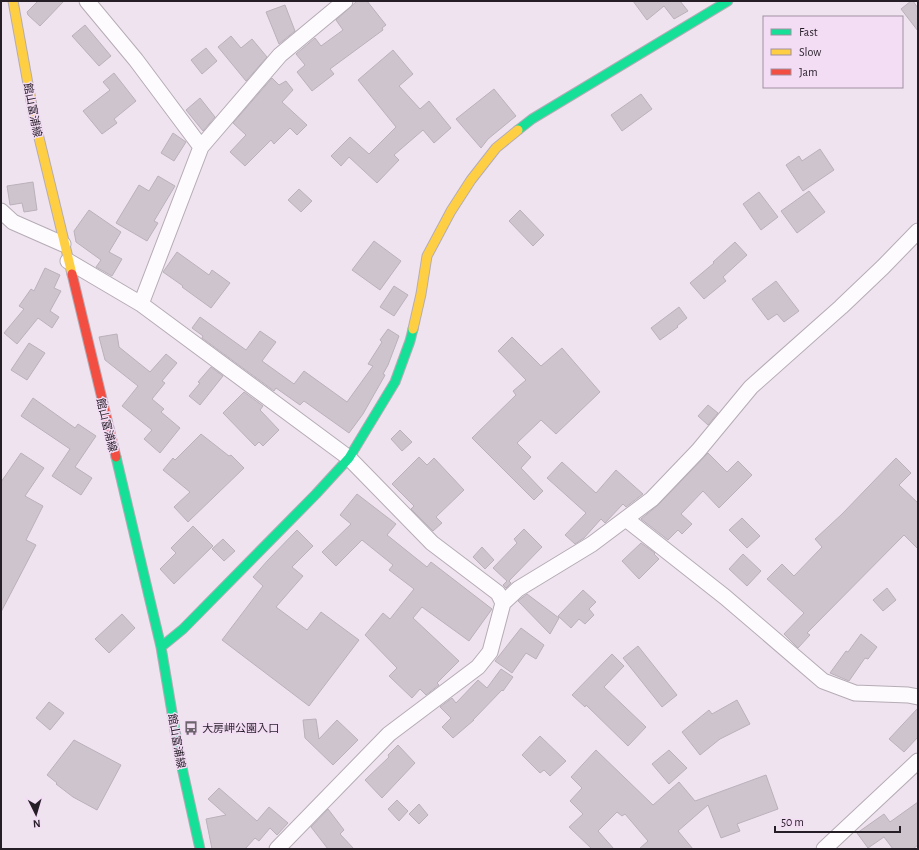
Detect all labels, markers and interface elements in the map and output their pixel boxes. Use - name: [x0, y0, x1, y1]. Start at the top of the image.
- legend: [763, 16, 903, 88]
- text: Fast: [799, 26, 818, 38]
- text: Slow: [799, 46, 821, 58]
- text: Jam: [799, 66, 818, 78]
- street label: 館山富浦線: [22, 82, 44, 138]
- street label: 館山富浦線: [95, 397, 119, 453]
- street label: 館山富浦線: [166, 713, 188, 769]
- bus stop icon: 大房岬公園入口: [183, 720, 199, 736]
- place label: 大房岬公園入口: [202, 722, 279, 734]
- north arrow: [16, 794, 56, 834]
- scale bar: [775, 808, 900, 834]
- text: 50 m: [781, 816, 804, 828]
- text: N: [33, 818, 41, 829]

